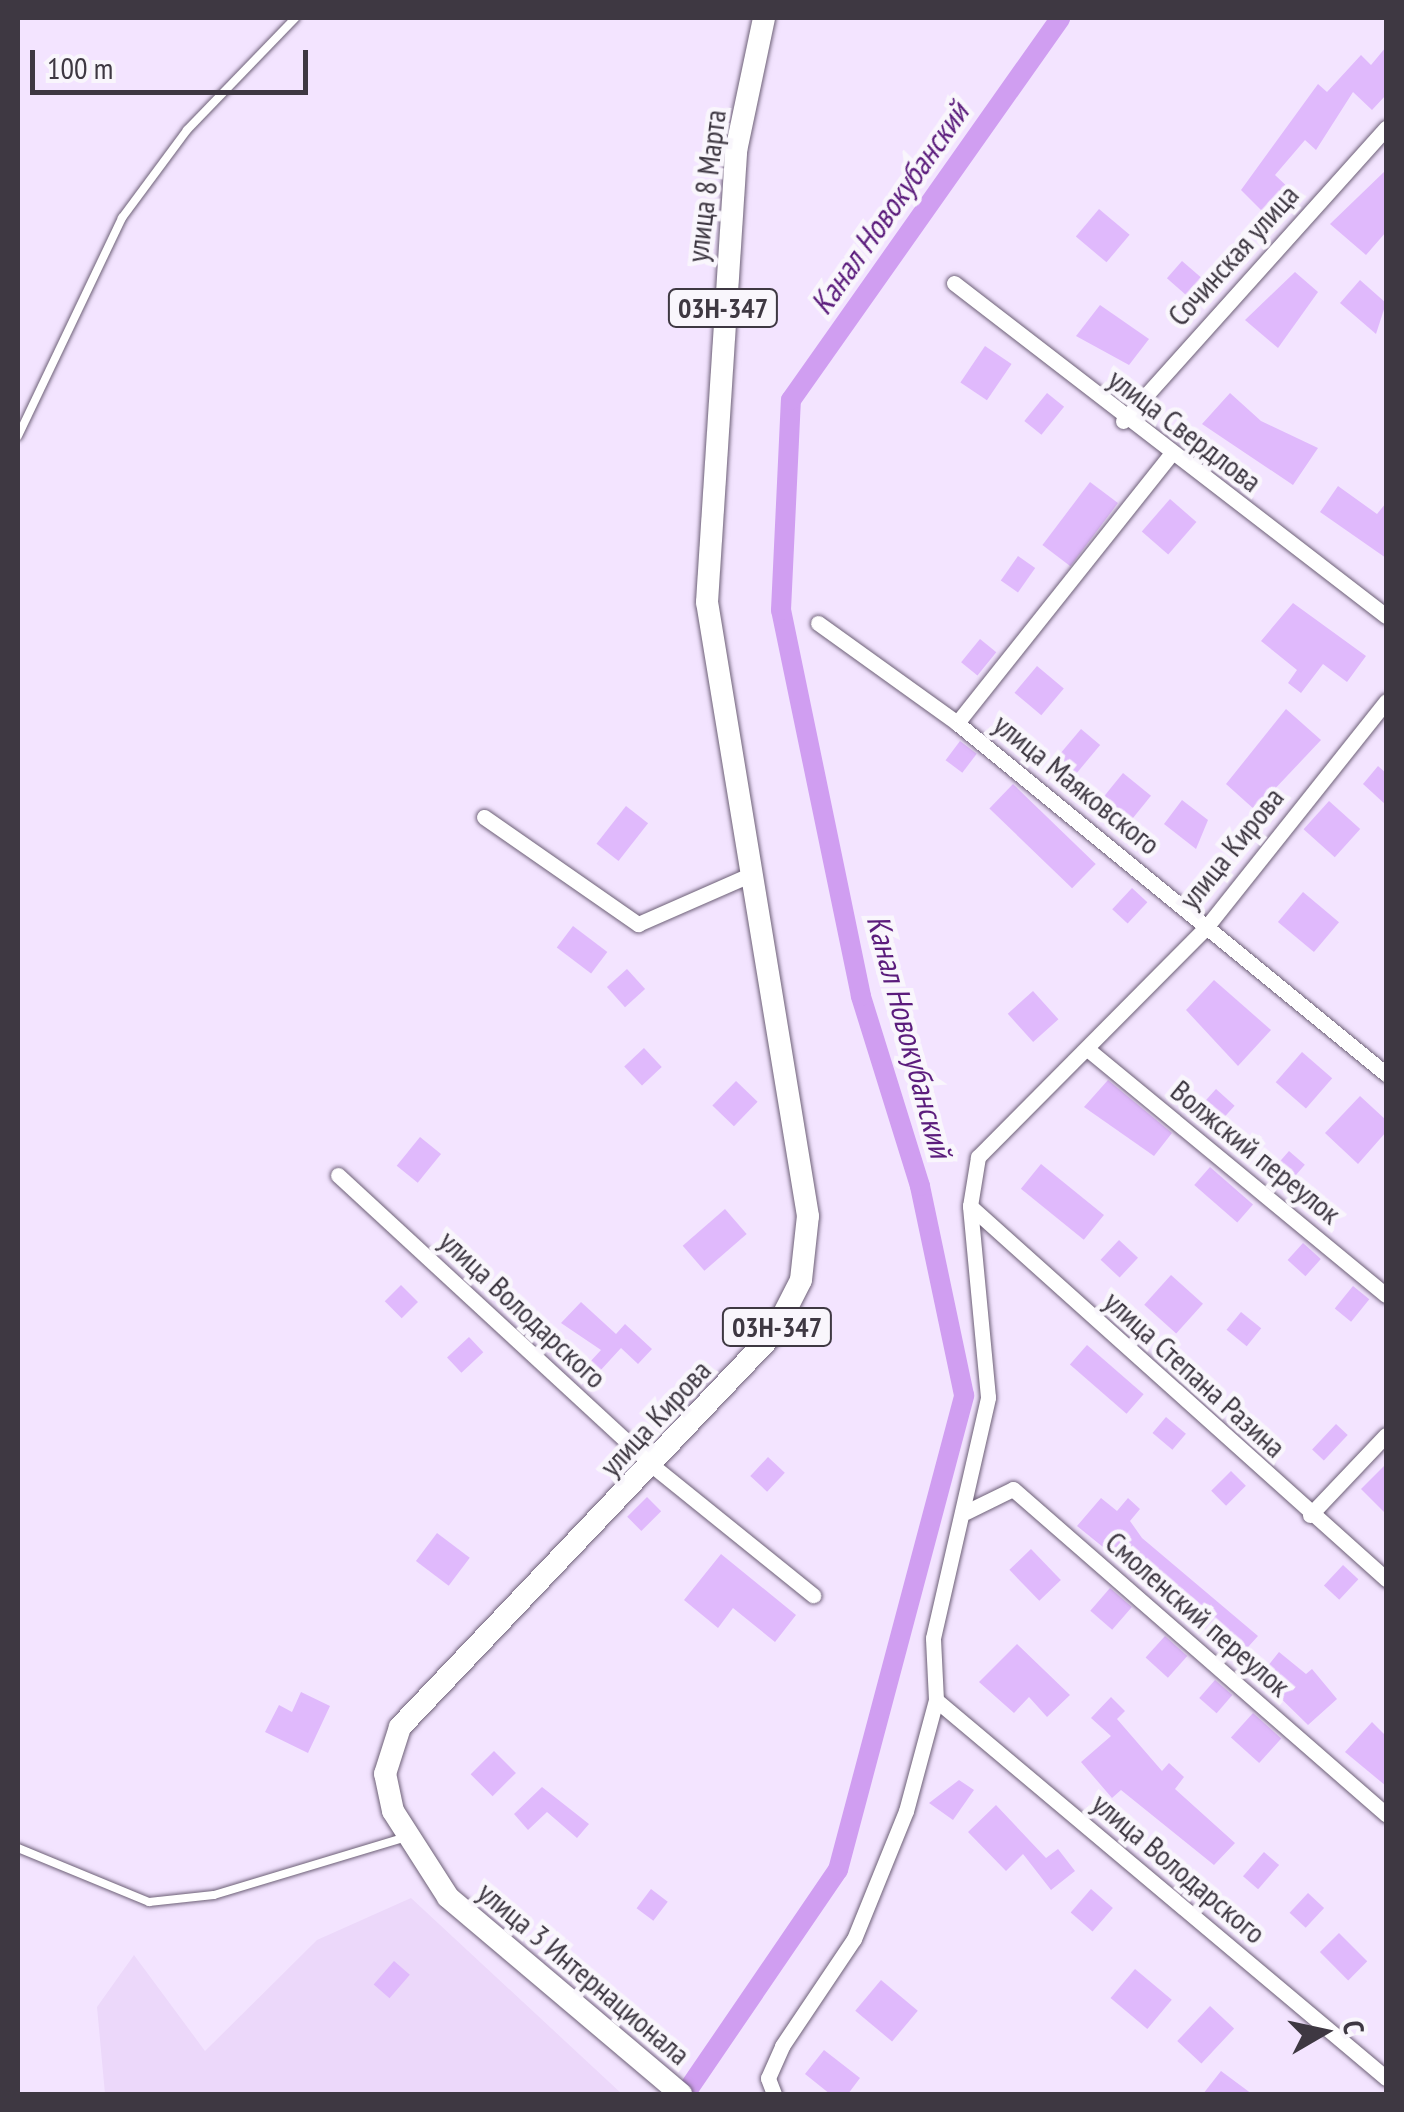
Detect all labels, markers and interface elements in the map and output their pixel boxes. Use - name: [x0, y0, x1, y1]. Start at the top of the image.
- scale bar: [35, 30, 312, 92]
- text: 100 m: [47, 48, 113, 87]
- water label: Канал Новокубанский: [802, 95, 976, 321]
- street label: улица 8 Марта: [679, 108, 733, 264]
- street label: Сочинская улица: [1160, 177, 1306, 333]
- road number: 03Н-347: [666, 285, 780, 331]
- street label: улица Свердлова: [1101, 361, 1269, 499]
- street label: улица Маяковского: [987, 706, 1167, 862]
- street label: улица Кирова: [1171, 780, 1291, 916]
- water label: Канал Новокубанский: [859, 910, 961, 1162]
- street label: Волжский переулок: [1164, 1073, 1348, 1231]
- street label: улица Володарского: [432, 1223, 614, 1395]
- street label: улица Степана Разина: [1097, 1283, 1293, 1465]
- road number: 03Н-347: [720, 1304, 834, 1350]
- street label: улица Кирова: [592, 1352, 718, 1484]
- street label: Смоленский переулок: [1098, 1524, 1298, 1704]
- street label: улица Володарского: [1085, 1785, 1273, 1951]
- street label: улица 3 Интернационала: [471, 1874, 697, 2072]
- north arrow: [1274, 1982, 1374, 2082]
- text: С: [1335, 2018, 1373, 2036]

